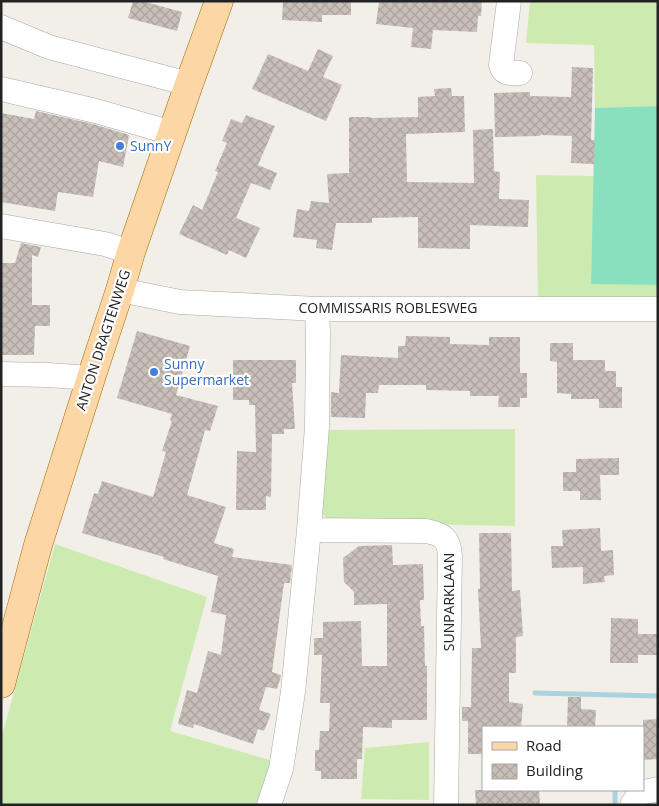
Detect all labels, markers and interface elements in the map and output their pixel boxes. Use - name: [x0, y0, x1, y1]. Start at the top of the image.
- place label: SunnY: [130, 136, 171, 155]
- marker: SunnY: [114, 140, 126, 152]
- street label: ANTON DRAGTENWEG: [71, 267, 134, 413]
- street label: COMMISSARIS ROBLESWEG: [298, 298, 478, 317]
- place label: Sunny Supermarket: [164, 354, 249, 389]
- marker: Sunny Supermarket: [148, 366, 160, 378]
- street label: SUNPARKLAAN: [439, 553, 458, 651]
- legend: [482, 726, 644, 791]
- text: Road: [526, 735, 562, 755]
- text: Building: [526, 760, 583, 780]

